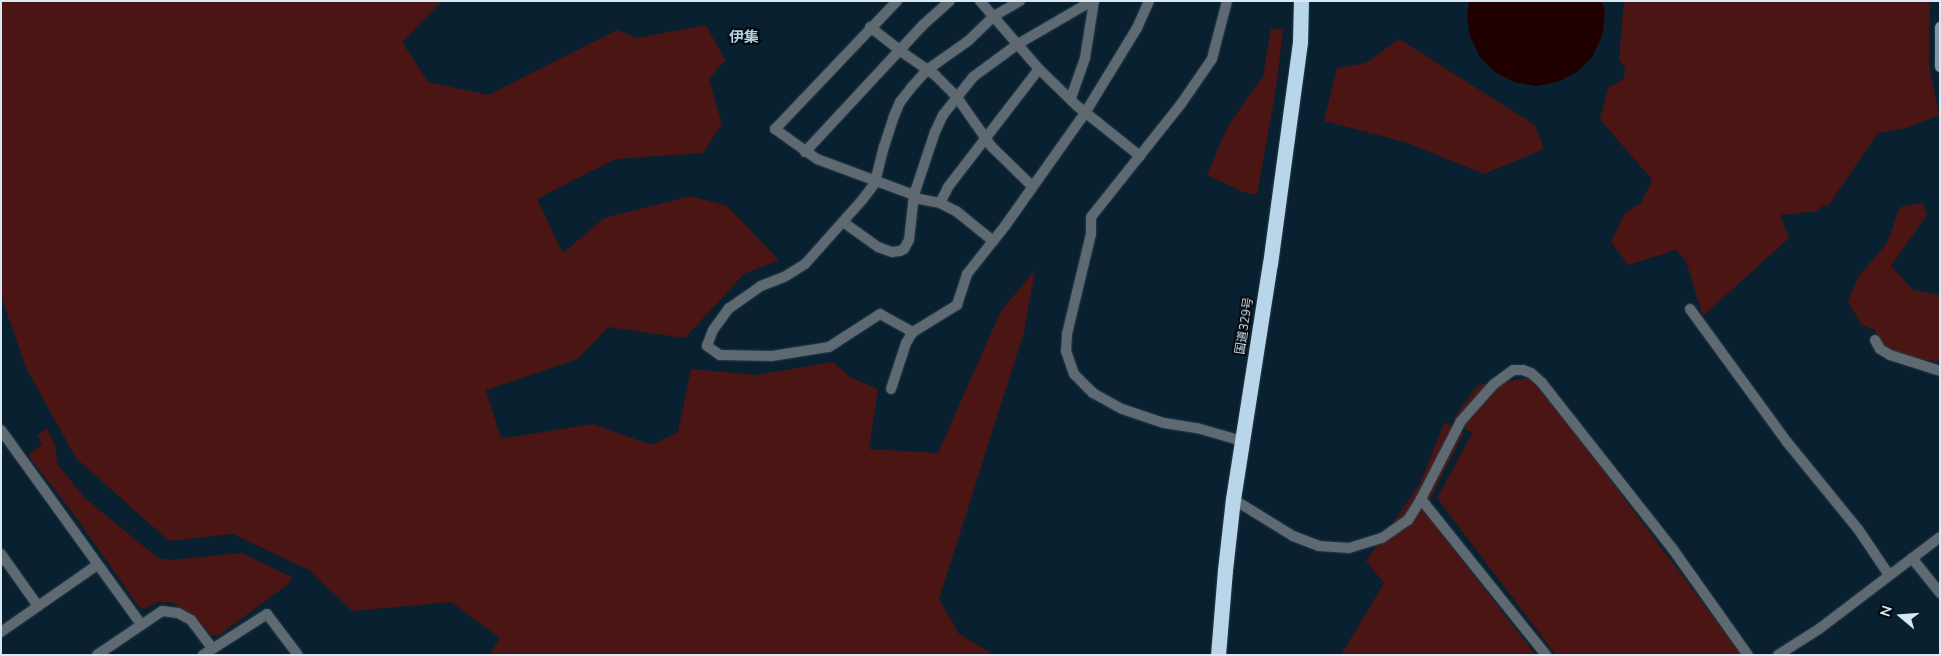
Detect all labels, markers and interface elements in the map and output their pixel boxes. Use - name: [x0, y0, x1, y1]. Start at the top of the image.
- district label: 伊集: [729, 29, 759, 47]
- street label: 国道329号: [1233, 296, 1257, 356]
- north arrow: [1876, 591, 1926, 641]
- text: N: [1876, 603, 1897, 619]

